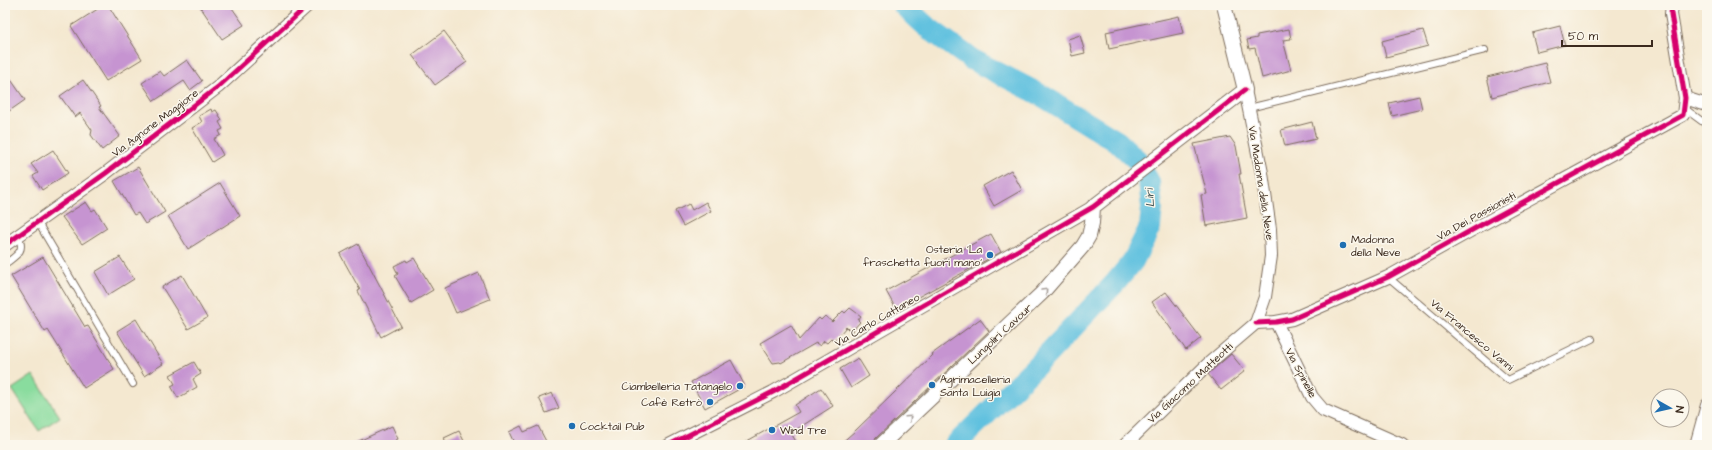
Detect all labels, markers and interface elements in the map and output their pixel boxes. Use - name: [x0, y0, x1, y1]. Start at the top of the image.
- scale bar: [1562, 22, 1652, 48]
- text: 50 m: [1568, 28, 1599, 45]
- street label: Via Agnone Maggiore: [109, 85, 202, 161]
- street label: Via Madonna della Neve: [1245, 125, 1277, 241]
- water label: Liri: [1141, 186, 1159, 208]
- street label: Via Dei Passionisti: [1434, 188, 1518, 244]
- place label: Madonna della Neve: [1351, 232, 1401, 260]
- marker: Madonna della Neve: [1338, 240, 1348, 250]
- place label: Osteria 'La fraschetta fuori mano': [863, 242, 982, 270]
- marker: Osteria 'La fraschetta fuori mano': [985, 250, 995, 260]
- one-way arrow: [1040, 288, 1047, 295]
- street label: Via Carlo Cattaneo: [832, 289, 923, 350]
- street label: Via Francesco Vanni: [1427, 296, 1517, 375]
- street label: Lungoliri Cavour: [965, 300, 1036, 369]
- street label: Via Giacomo Matteotti: [1144, 339, 1236, 427]
- street label: Via Spinelle: [1282, 346, 1320, 401]
- place label: Agrimacelleria Santa Luigia: [940, 372, 1011, 401]
- place label: Ciambelleria Tatangelo: [622, 379, 733, 395]
- marker: Agrimacelleria Santa Luigia: [927, 380, 937, 390]
- marker: Ciambelleria Tatangelo: [735, 381, 745, 391]
- north arrow: [1650, 388, 1690, 428]
- place label: Cafè Retrò: [641, 395, 703, 410]
- marker: Cafè Retrò: [705, 397, 715, 407]
- text: N: [1671, 405, 1687, 414]
- one-way arrow: [905, 416, 912, 423]
- place label: Cocktail Pub: [580, 419, 644, 434]
- marker: Cocktail Pub: [567, 421, 577, 431]
- place label: Wind Tre: [780, 423, 826, 438]
- marker: Wind Tre: [767, 425, 777, 435]

